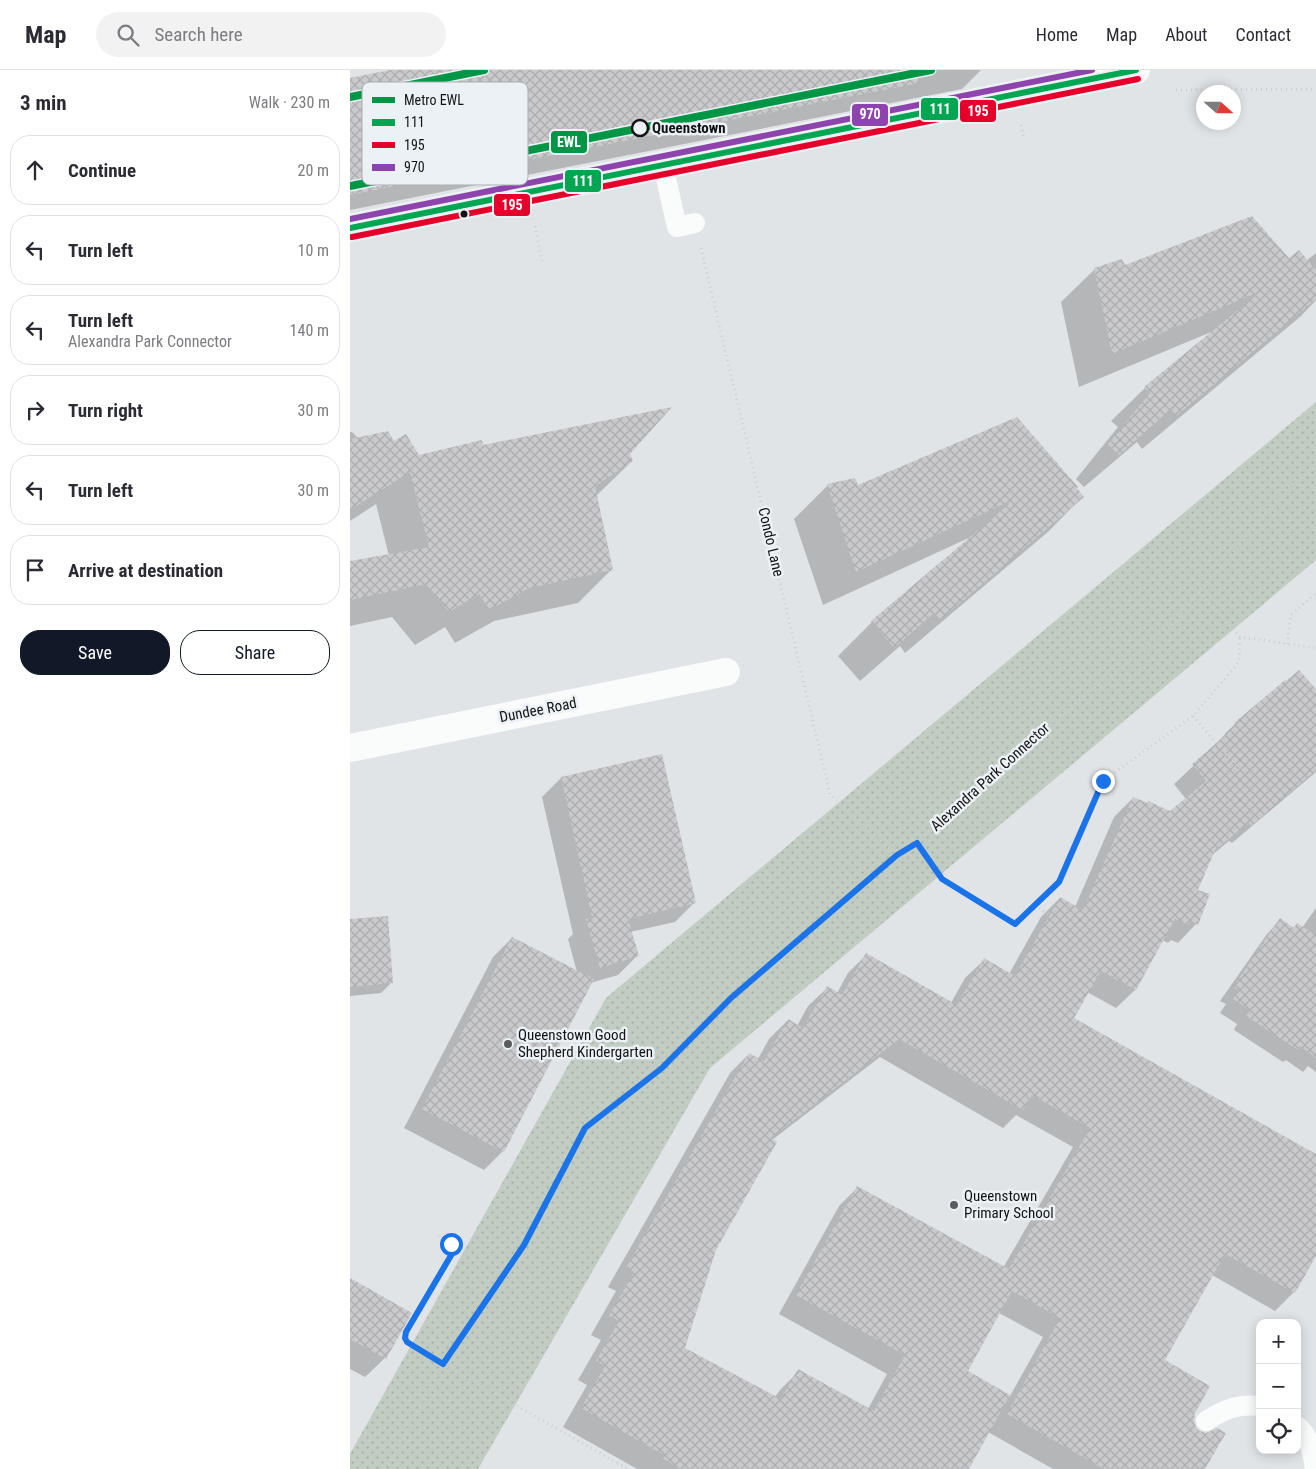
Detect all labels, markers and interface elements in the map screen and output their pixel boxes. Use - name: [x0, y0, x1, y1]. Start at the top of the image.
- search box: [96, 12, 446, 57]
- text: Map: [25, 21, 66, 49]
- icon: search: [114, 21, 142, 49]
- text: Search here: [154, 23, 243, 46]
- text: Home: [1036, 24, 1078, 45]
- text: Map: [1106, 24, 1137, 45]
- text: About: [1165, 24, 1207, 45]
- text: Contact: [1235, 24, 1291, 45]
- legend: [362, 82, 528, 185]
- north arrow: [1196, 85, 1241, 130]
- text: 3 min: [20, 91, 67, 115]
- text: Metro EWL: [404, 92, 464, 108]
- text: Walk · 230 m: [249, 93, 330, 112]
- line badge: 111: [920, 97, 959, 121]
- line badge: 195: [959, 99, 997, 123]
- text: 111: [929, 101, 951, 117]
- line badge: 970: [851, 103, 889, 127]
- text: 195: [967, 103, 989, 119]
- text: 970: [859, 106, 881, 122]
- text: 111: [404, 114, 425, 130]
- marker: Queenstown: [631, 119, 649, 137]
- place label: Queenstown: [652, 119, 726, 137]
- line badge: EWL: [550, 130, 588, 154]
- text: EWL: [557, 134, 581, 150]
- text: 195: [404, 137, 425, 153]
- icon: ahead: [21, 156, 49, 184]
- text: Continue: [68, 159, 136, 182]
- text: 970: [404, 159, 425, 175]
- text: 20 m: [297, 161, 329, 180]
- line badge: 111: [564, 169, 602, 193]
- text: 111: [572, 173, 594, 189]
- line badge: 195: [493, 193, 531, 217]
- text: 195: [501, 197, 523, 213]
- unlabelled marker: [459, 209, 469, 219]
- icon: left: [21, 236, 49, 264]
- text: Turn left: [68, 239, 133, 262]
- text: 10 m: [297, 241, 329, 260]
- text: Turn left: [68, 309, 133, 332]
- icon: left: [21, 316, 49, 344]
- text: 140 m: [290, 321, 329, 340]
- text: Alexandra Park Connector: [68, 332, 232, 351]
- icon: right: [21, 396, 49, 424]
- text: Turn right: [68, 399, 143, 422]
- text: 30 m: [297, 401, 329, 420]
- icon: left: [21, 476, 49, 504]
- text: Turn left: [68, 479, 133, 502]
- text: 30 m: [297, 481, 329, 500]
- street label: Condo Lane: [754, 506, 788, 578]
- icon: arrive: [21, 556, 49, 584]
- text: Arrive at destination: [68, 559, 223, 582]
- button: Save: [20, 630, 170, 675]
- button: Share: [180, 630, 330, 675]
- street label: Dundee Road: [498, 694, 578, 726]
- street label: Alexandra Park Connector: [927, 719, 1053, 835]
- route end: [1092, 770, 1115, 793]
- place label: Queenstown Good Shepherd Kindergarten: [518, 1026, 653, 1061]
- marker: Queenstown Good Shepherd Kindergarten: [502, 1038, 514, 1050]
- place label: Queenstown Primary School: [964, 1187, 1054, 1222]
- marker: Queenstown Primary School: [948, 1199, 960, 1211]
- route start: [440, 1233, 463, 1256]
- map controls: [1256, 1319, 1301, 1454]
- button: +: [1256, 1319, 1301, 1364]
- button: −: [1256, 1364, 1301, 1409]
- button: locate: [1256, 1409, 1301, 1454]

